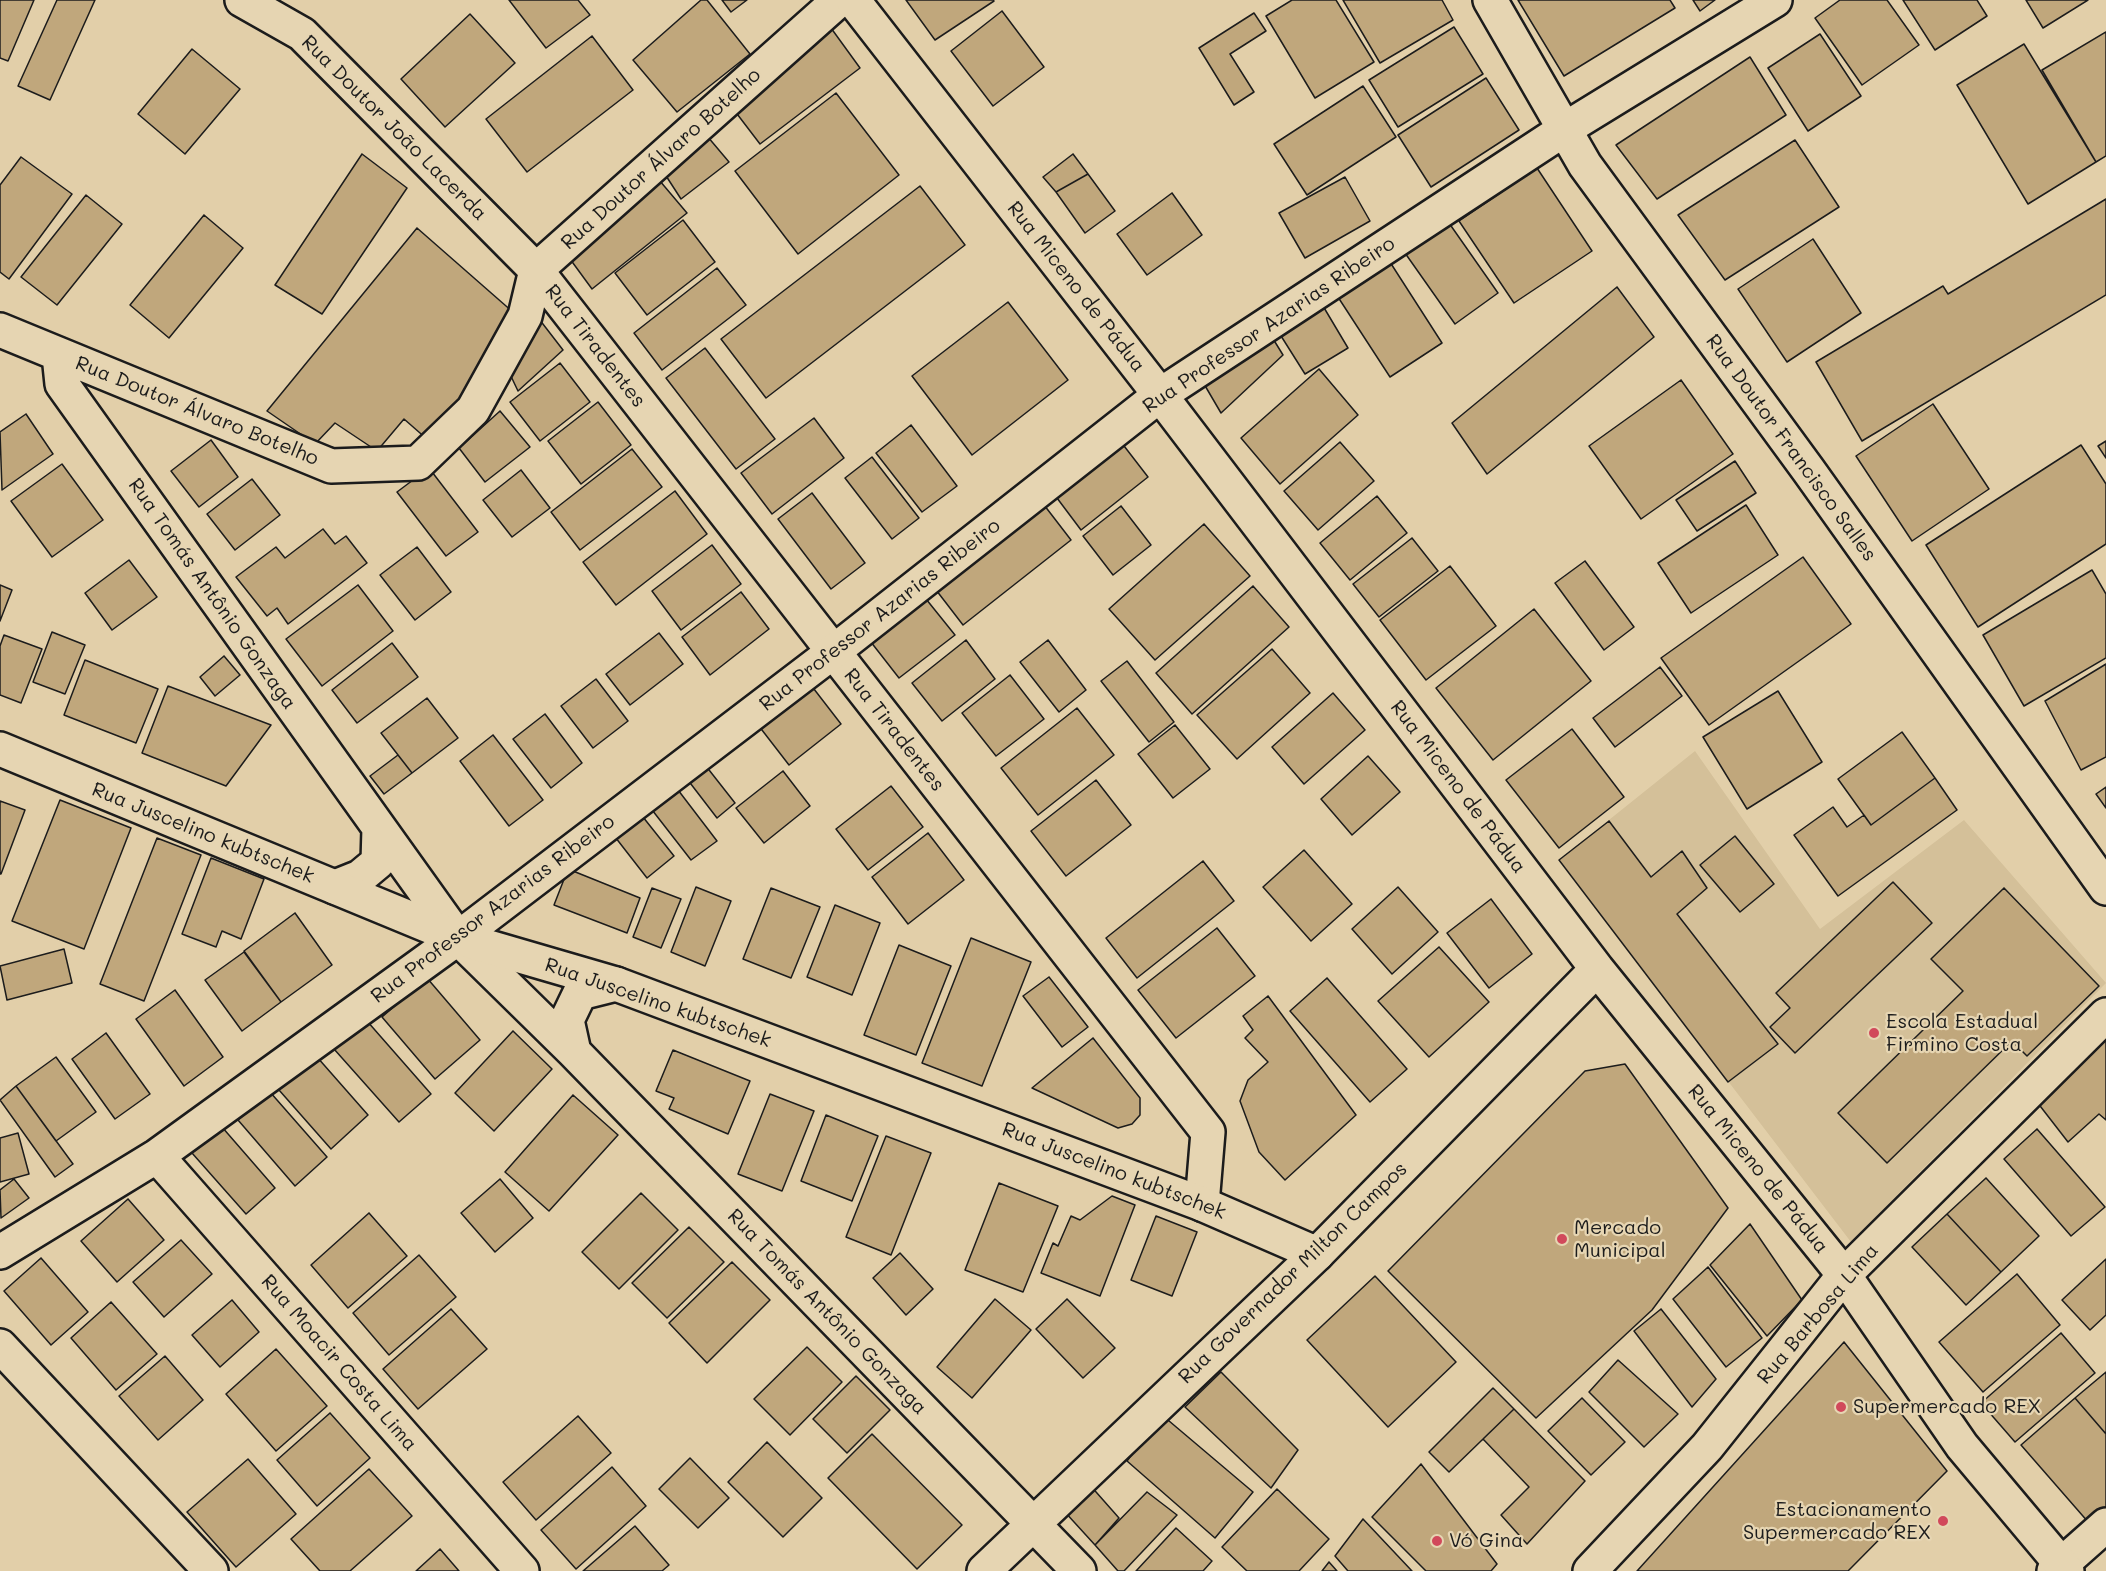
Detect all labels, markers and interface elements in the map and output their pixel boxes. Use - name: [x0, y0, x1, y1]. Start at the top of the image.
- street label: Rua Doutor João Lacerda: [296, 30, 492, 226]
- street label: Rua Doutor Álvaro Botelho: [556, 63, 766, 255]
- street label: Rua Miceno de Pádua: [1002, 197, 1150, 377]
- street label: Rua Professor Azarias Ribeiro: [1138, 231, 1400, 419]
- street label: Rua Tiradentes: [540, 280, 650, 412]
- street label: Rua Doutor Francisco Salles: [1701, 330, 1881, 566]
- street label: Rua Doutor Álvaro Botelho: [72, 351, 322, 471]
- street label: Rua Tomás Antônio Gonzaga: [123, 474, 301, 714]
- street label: Rua Professor Azarias Ribeiro: [755, 514, 1005, 716]
- street label: Rua Tiradentes: [839, 664, 949, 796]
- street label: Rua Miceno de Pádua: [1385, 696, 1531, 878]
- street label: Rua Juscelino kubtschek: [88, 777, 318, 889]
- street label: Rua Professor Azarias Ribeiro: [366, 809, 620, 1009]
- street label: Rua Juscelino kubtschek: [542, 953, 774, 1053]
- place label: Escola Estadual Firmino Costa: [1886, 1010, 2038, 1057]
- marker: Escola Estadual Firmino Costa: [1867, 1026, 1881, 1040]
- street label: Rua Miceno de Pádua: [1682, 1080, 1834, 1258]
- street label: Rua Juscelino kubtschek: [999, 1117, 1229, 1225]
- street label: Rua Governador Milton Campos: [1174, 1157, 1412, 1389]
- street label: Rua Tomás Antônio Gonzaga: [722, 1204, 932, 1420]
- place label: Mercado Municipal: [1574, 1216, 1666, 1263]
- marker: Mercado Municipal: [1555, 1232, 1569, 1246]
- street label: Rua Barbosa Lima: [1752, 1239, 1884, 1389]
- street label: Rua Moacir Costa Lima: [256, 1270, 422, 1456]
- place label: Supermercado REX: [1853, 1395, 2041, 1419]
- marker: Supermercado REX: [1834, 1400, 1848, 1414]
- place label: Estacionamento Supermercado REX: [1743, 1498, 1931, 1545]
- marker: Estacionamento Supermercado REX: [1936, 1514, 1950, 1528]
- place label: Vó Gina: [1449, 1529, 1523, 1553]
- marker: Vó Gina: [1430, 1534, 1444, 1548]

